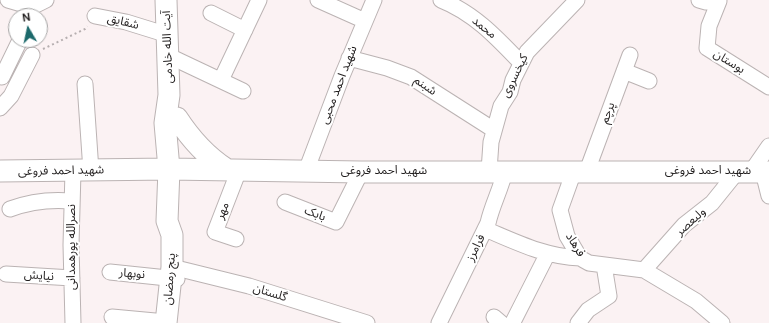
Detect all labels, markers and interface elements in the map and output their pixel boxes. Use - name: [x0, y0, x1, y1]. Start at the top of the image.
- north arrow: [8, 8, 48, 48]
- text: N: [21, 10, 31, 25]
- street label: آیت الله خادمی: [160, 10, 176, 84]
- street label: شقایق: [106, 11, 140, 33]
- street label: محمد: [469, 14, 499, 42]
- street label: شهید احمد محبی: [317, 44, 361, 126]
- street label: بوستان: [711, 47, 747, 77]
- street label: کیخسروی: [498, 52, 532, 100]
- street label: شبنم: [411, 73, 439, 99]
- street label: پرچم: [598, 100, 618, 126]
- street label: شهید احمد فروغی: [18, 163, 104, 179]
- street label: شهید احمد فروغی: [341, 164, 427, 178]
- street label: شهید احمد فروغی: [665, 164, 751, 178]
- street label: مهر: [213, 200, 233, 222]
- street label: بابک: [302, 203, 328, 225]
- street label: نصرالله پورهمدانی: [65, 204, 79, 290]
- street label: ولیعصر: [673, 205, 709, 239]
- street label: فرهاد: [562, 230, 588, 260]
- street label: فرامرز: [463, 232, 489, 264]
- street label: پنج رمضان: [161, 253, 179, 305]
- street label: نوبهار: [118, 266, 146, 282]
- street label: نیایش: [24, 268, 54, 284]
- street label: گلستان: [251, 281, 289, 305]

